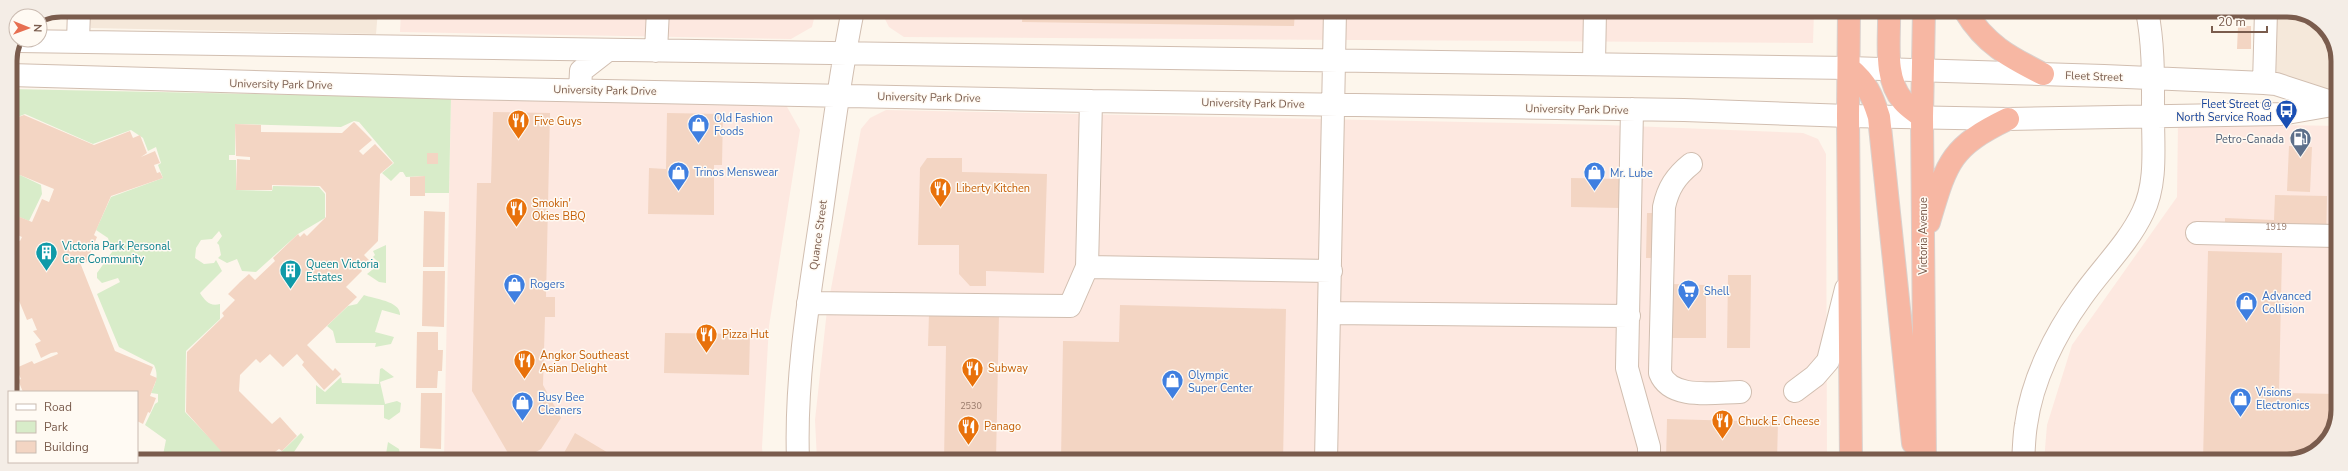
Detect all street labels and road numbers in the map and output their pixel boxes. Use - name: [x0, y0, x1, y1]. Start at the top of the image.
- street label: Fleet Street: [2065, 68, 2123, 85]
- street label: University Park Drive: [229, 76, 333, 93]
- street label: University Park Drive: [553, 82, 657, 99]
- street label: University Park Drive: [877, 89, 981, 106]
- street label: University Park Drive: [1201, 95, 1305, 112]
- street label: University Park Drive: [1525, 101, 1629, 118]
- street label: Victoria Avenue: [1916, 197, 1931, 276]
- street label: Quance Street: [806, 199, 831, 271]

